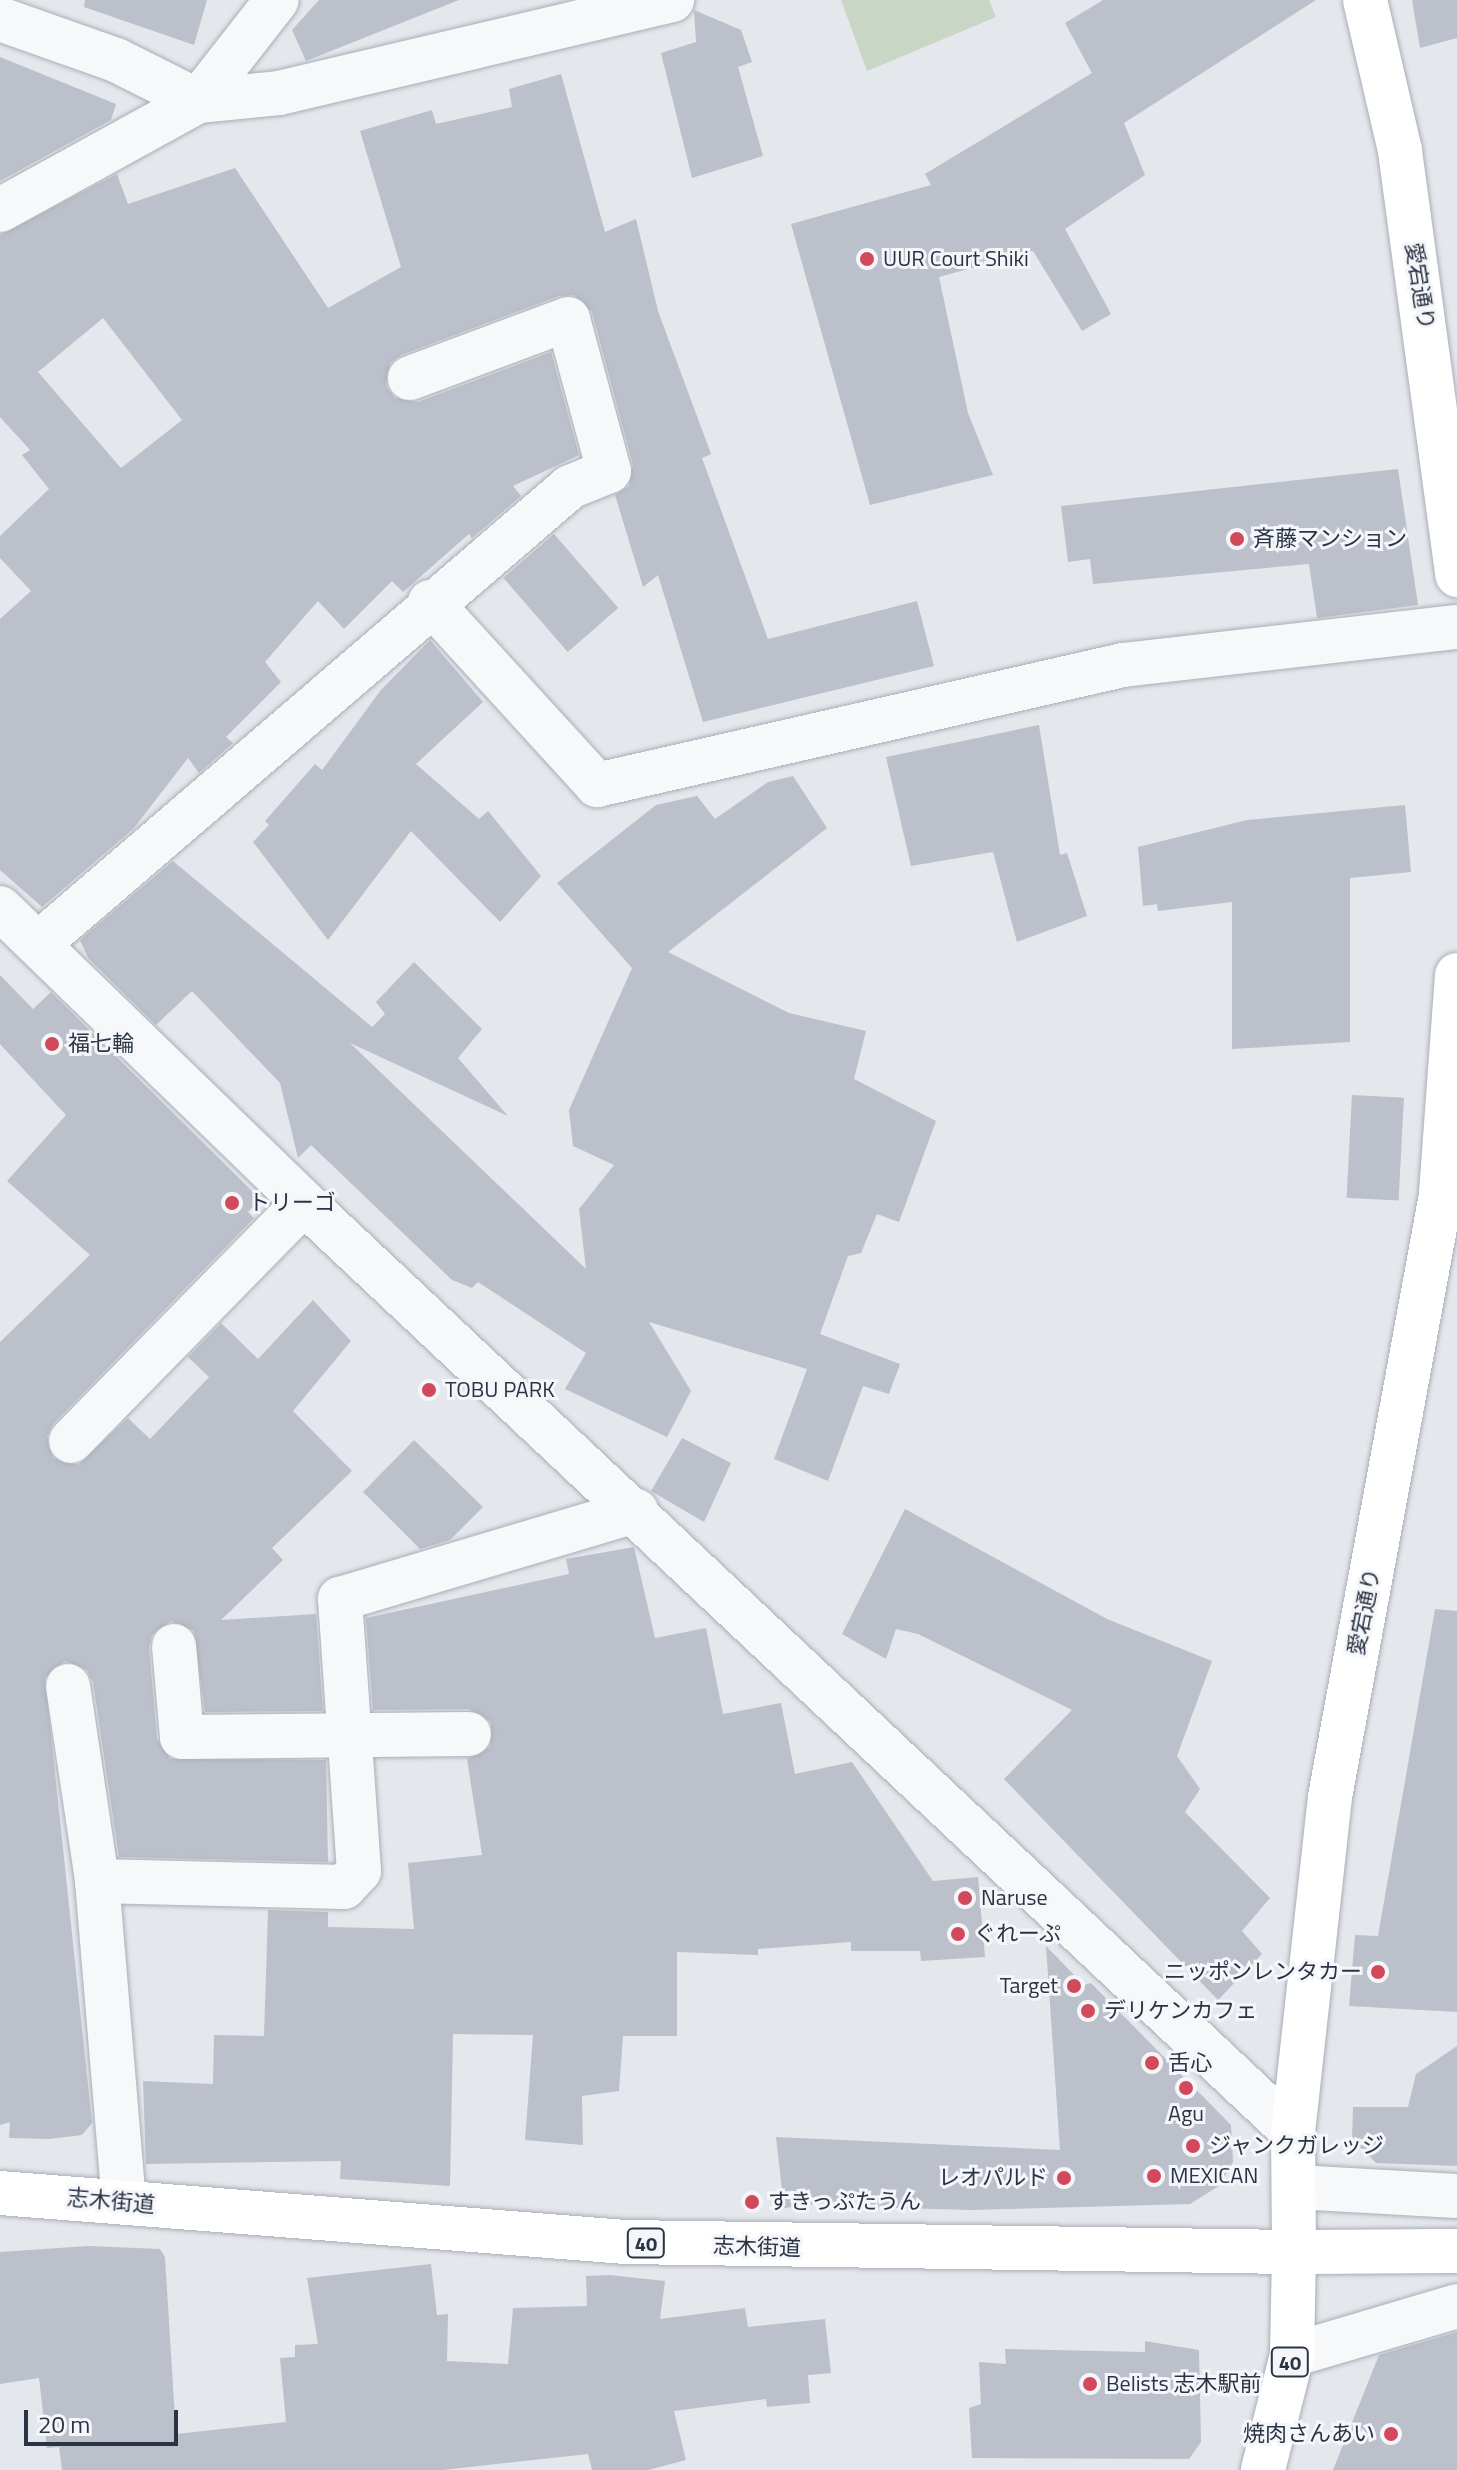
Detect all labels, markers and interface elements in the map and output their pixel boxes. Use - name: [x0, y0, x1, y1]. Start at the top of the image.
- street label: 愛宕通り: [1400, 240, 1440, 332]
- place label: UUR Court Shiki: [883, 246, 1029, 272]
- marker: UUR Court Shiki: [858, 250, 876, 268]
- place label: 斉藤マンション: [1253, 526, 1407, 552]
- marker: 斉藤マンション: [1228, 530, 1246, 548]
- place label: 福七輪: [68, 1031, 134, 1057]
- marker: 福七輪: [43, 1035, 61, 1053]
- place label: トリーゴ: [248, 1190, 336, 1216]
- marker: トリーゴ: [223, 1194, 241, 1212]
- place label: TOBU PARK: [445, 1377, 555, 1403]
- marker: TOBU PARK: [420, 1381, 438, 1399]
- street label: 愛宕通り: [1343, 1566, 1385, 1658]
- place label: Naruse: [981, 1885, 1048, 1911]
- marker: Naruse: [956, 1889, 974, 1907]
- place label: ぐれーぷ: [974, 1921, 1062, 1947]
- marker: ぐれーぷ: [949, 1925, 967, 1943]
- place label: ニッポンレンタカー: [1164, 1959, 1362, 1985]
- marker: ニッポンレンタカー: [1369, 1963, 1387, 1981]
- place label: Target: [1000, 1973, 1058, 1999]
- marker: Target: [1065, 1977, 1083, 1995]
- place label: デリケンカフェ: [1104, 1998, 1258, 2024]
- marker: デリケンカフェ: [1079, 2002, 1097, 2020]
- place label: 舌心: [1168, 2050, 1212, 2076]
- marker: 舌心: [1143, 2054, 1161, 2072]
- marker: Agu: [1177, 2079, 1195, 2097]
- place label: Agu: [1168, 2101, 1204, 2127]
- place label: ジャンクガレッジ: [1209, 2133, 1385, 2159]
- marker: ジャンクガレッジ: [1184, 2137, 1202, 2155]
- place label: MEXICAN: [1170, 2163, 1258, 2189]
- place label: レオパルド: [938, 2165, 1048, 2191]
- marker: MEXICAN: [1145, 2167, 1163, 2185]
- marker: レオパルド: [1055, 2169, 1073, 2187]
- street label: 志木街道: [66, 2184, 156, 2218]
- place label: すきっぷたうん: [768, 2189, 922, 2215]
- marker: すきっぷたうん: [743, 2193, 761, 2211]
- road number: 40: [626, 2227, 666, 2259]
- street label: 志木街道: [713, 2232, 801, 2262]
- road number: 40: [1270, 2346, 1310, 2378]
- place label: Belists 志木駅前: [1106, 2371, 1262, 2397]
- marker: Belists 志木駅前: [1081, 2375, 1099, 2393]
- scale bar: [28, 2394, 182, 2444]
- text: 20 m: [38, 2406, 90, 2442]
- place label: 焼肉さんあい: [1243, 2421, 1375, 2447]
- marker: 焼肉さんあい: [1382, 2425, 1400, 2443]

